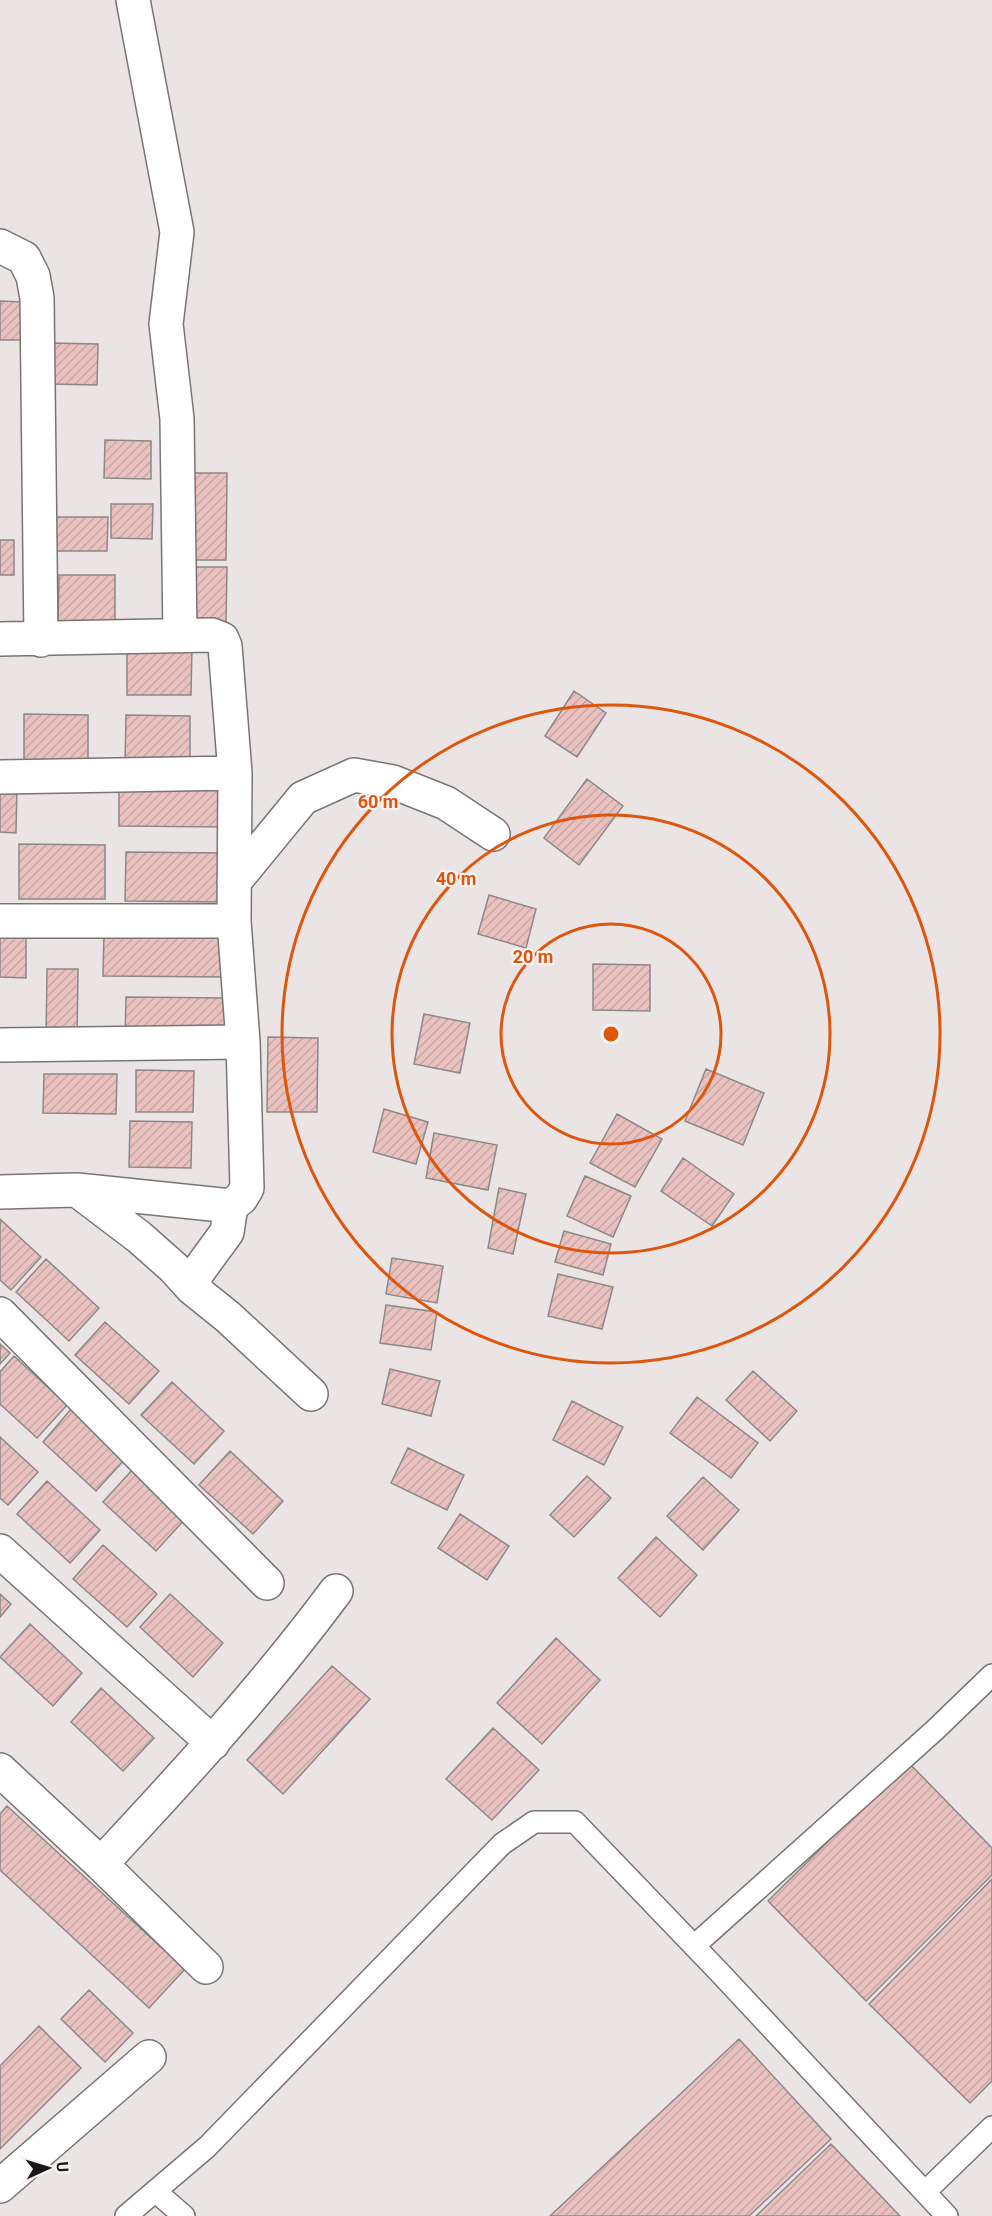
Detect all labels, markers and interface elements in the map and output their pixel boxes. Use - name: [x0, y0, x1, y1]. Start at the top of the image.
- text: 60 m: [358, 791, 398, 812]
- text: 40 m: [436, 868, 476, 889]
- text: 20 m: [513, 946, 553, 967]
- centre of rings: [601, 1024, 621, 1044]
- north arrow: [18, 2138, 78, 2198]
- text: U: [53, 2161, 72, 2173]

